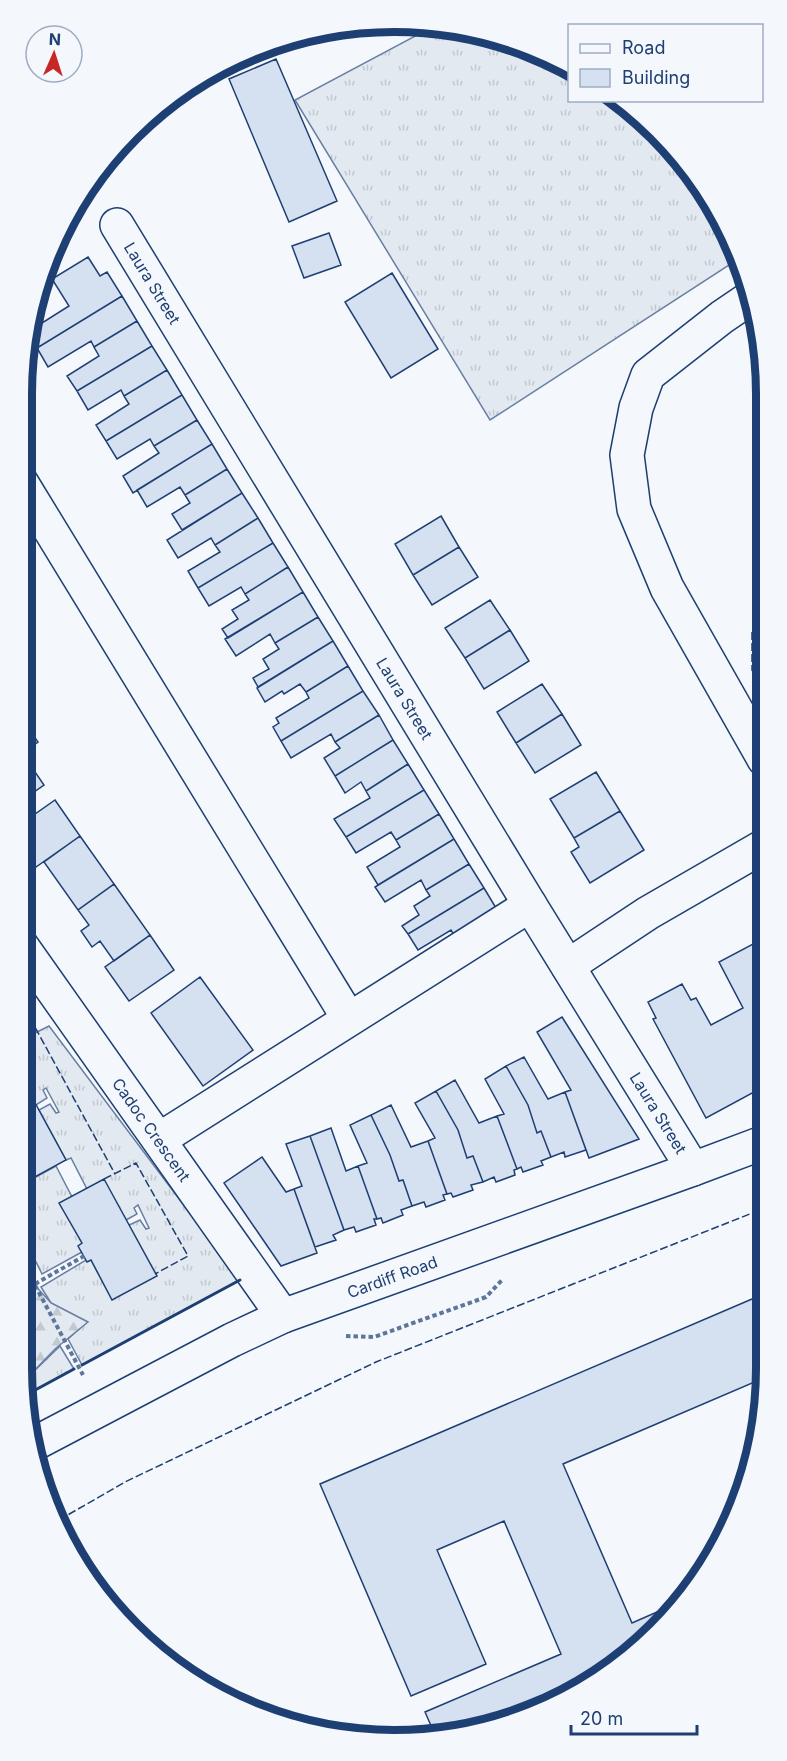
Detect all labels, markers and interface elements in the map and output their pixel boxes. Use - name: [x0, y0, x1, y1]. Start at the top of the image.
- north arrow: [24, 24, 84, 84]
- legend: [568, 24, 763, 102]
- text: N: [48, 29, 61, 49]
- text: Road: [622, 37, 665, 58]
- text: Building: [622, 67, 690, 88]
- street label: Laura Street: [120, 239, 185, 328]
- street label: Laura Street: [372, 654, 437, 743]
- street label: Laura Street: [626, 1068, 691, 1157]
- street label: Cadoc Crescent: [108, 1074, 195, 1185]
- street label: Cardiff Road: [344, 1252, 440, 1302]
- scale bar: [571, 1698, 697, 1736]
- text: 20 m: [580, 1708, 623, 1729]

